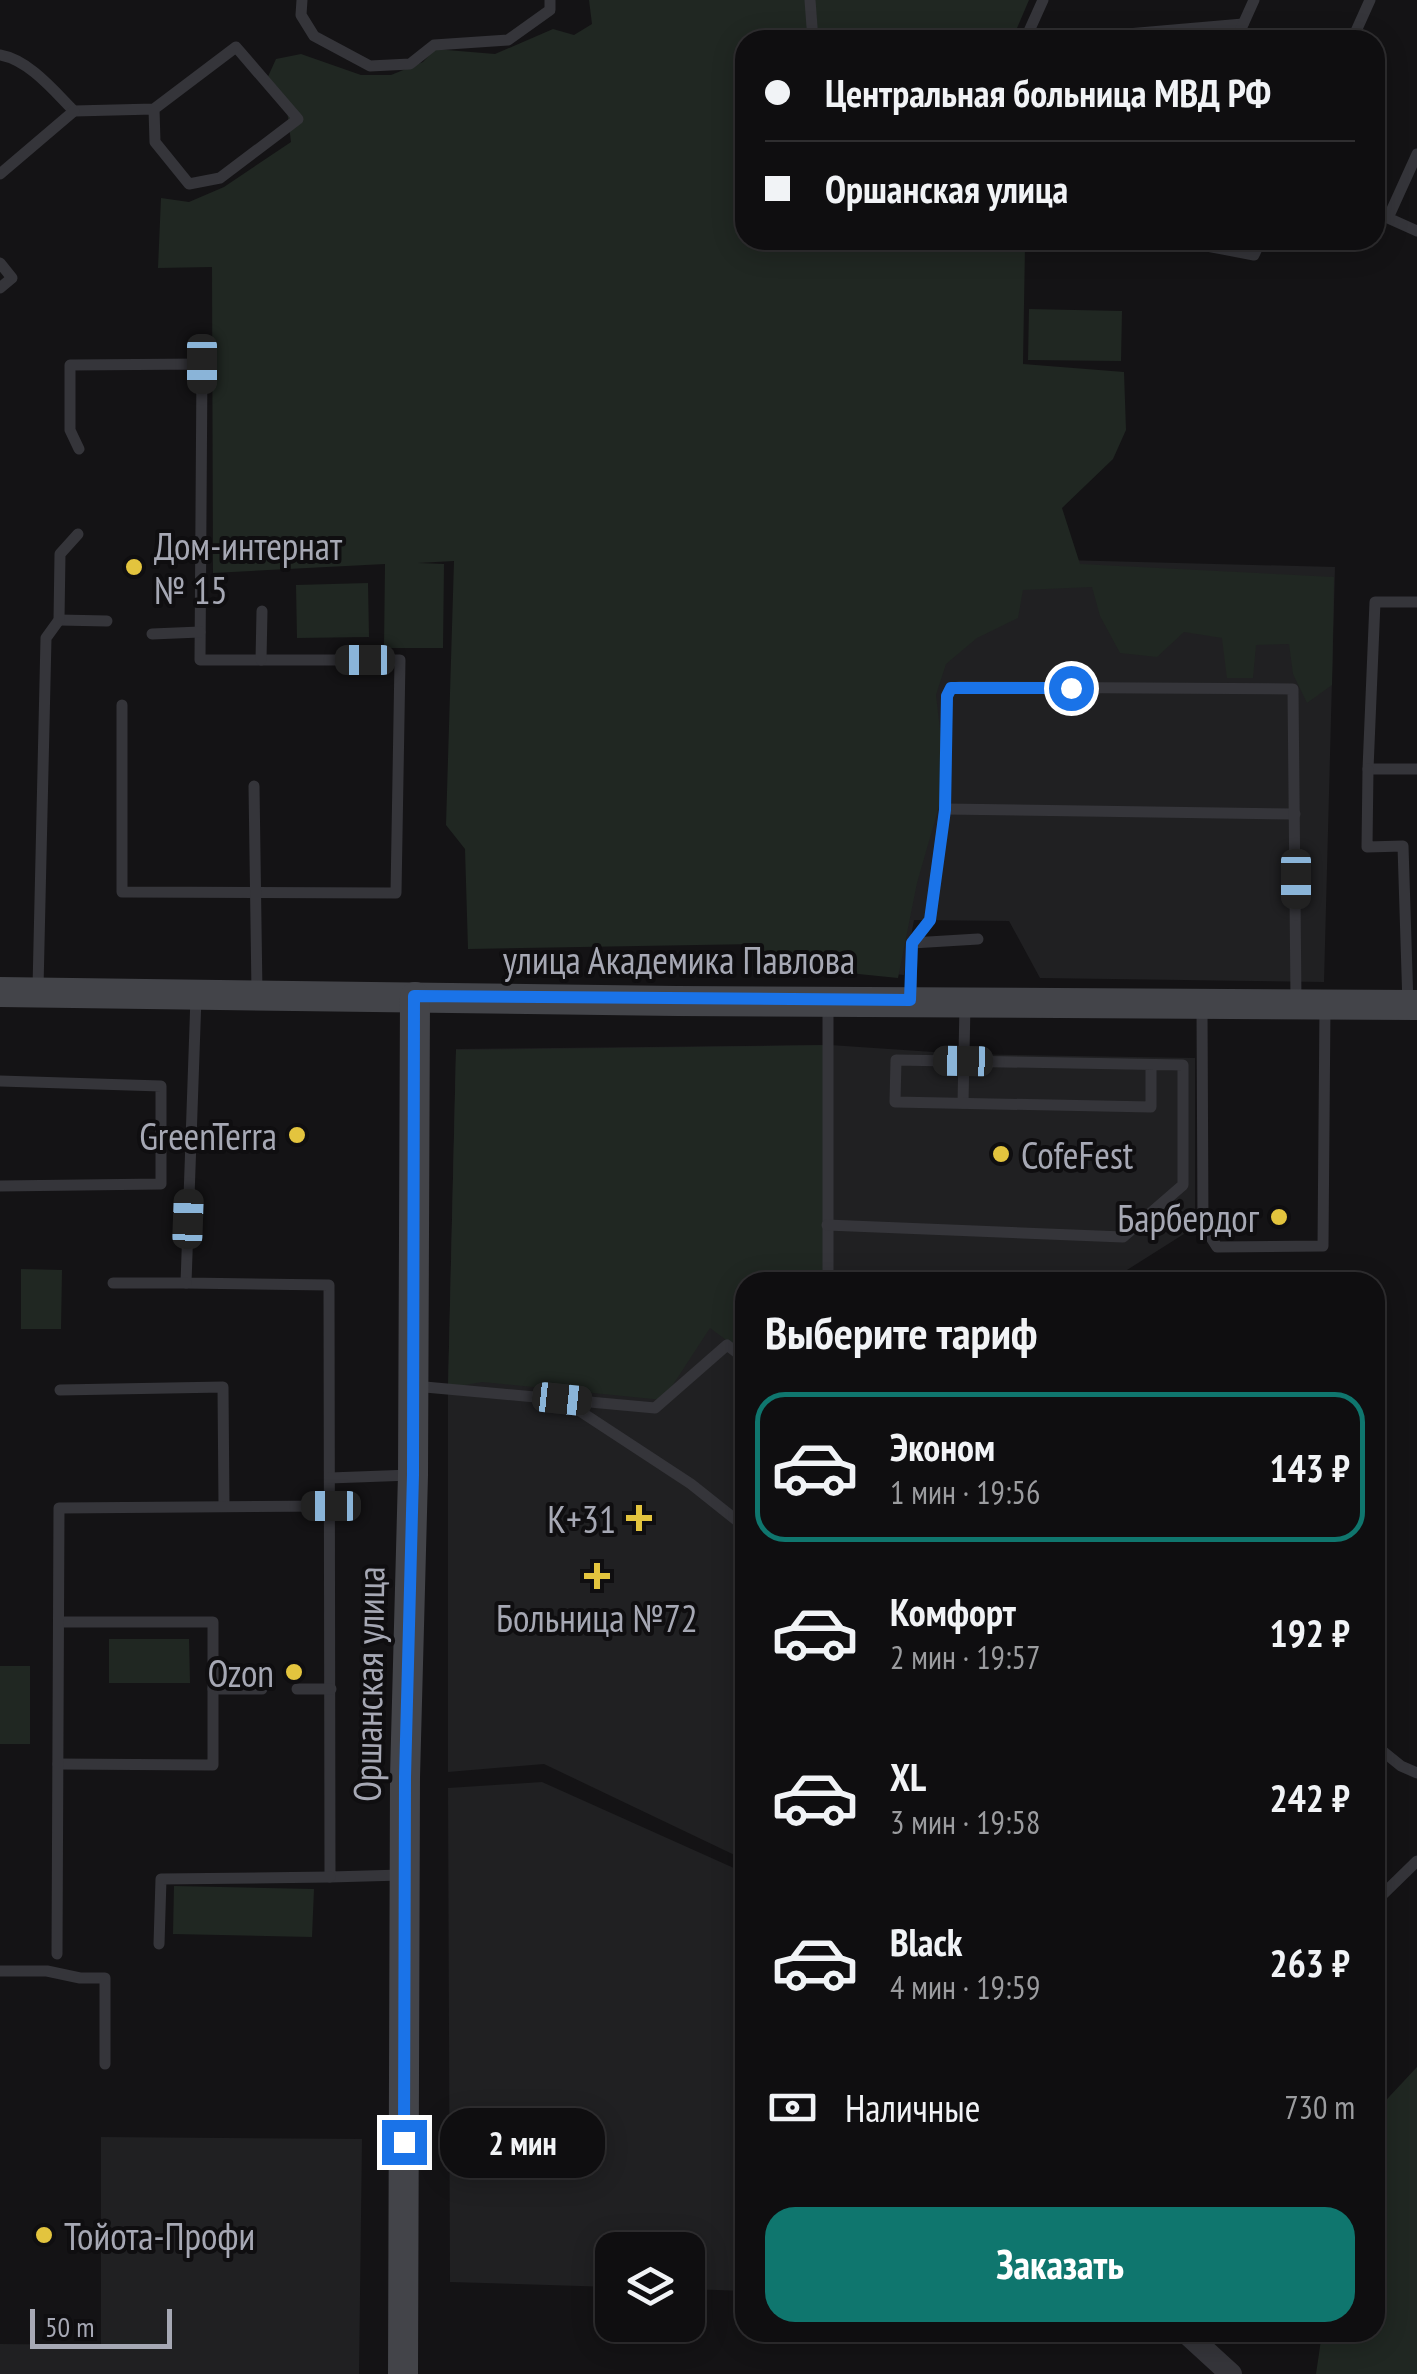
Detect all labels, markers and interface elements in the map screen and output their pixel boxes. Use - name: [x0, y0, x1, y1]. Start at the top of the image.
- text: Центральная больница МВД РФ: [825, 68, 1271, 117]
- text: Оршанская улица: [825, 164, 1068, 213]
- car: [187, 334, 217, 394]
- place label: Дом-интернат № 15: [154, 521, 343, 614]
- marker: Дом-интернат № 15: [123, 556, 145, 578]
- car: [335, 645, 395, 675]
- route start: [1049, 666, 1094, 711]
- car: [1281, 849, 1311, 909]
- street label: улица Академика Павлова: [503, 935, 855, 984]
- car: [933, 1045, 993, 1077]
- place label: GreenTerra: [139, 1111, 277, 1160]
- marker: GreenTerra: [286, 1124, 308, 1146]
- place label: CofeFest: [1021, 1130, 1134, 1179]
- marker: CofeFest: [990, 1143, 1012, 1165]
- car: [172, 1188, 204, 1250]
- place label: Барбердог: [1117, 1193, 1260, 1242]
- marker: Барбердог: [1268, 1206, 1290, 1228]
- text: Выберите тариф: [765, 1303, 1037, 1361]
- car: [531, 1381, 593, 1417]
- icon: car: [770, 1422, 860, 1512]
- text: Эконом: [890, 1422, 995, 1471]
- text: 143 ₽: [1270, 1443, 1350, 1492]
- text: 1 мин · 19:56: [890, 1471, 1040, 1513]
- car: [301, 1491, 361, 1521]
- place label: К+31: [547, 1494, 616, 1543]
- marker: К+31: [626, 1505, 652, 1531]
- marker: Больница №72: [584, 1563, 610, 1589]
- street label: Оршанская улица: [341, 1566, 395, 1802]
- icon: car: [770, 1587, 860, 1677]
- text: Комфорт: [890, 1587, 1016, 1636]
- place label: Больница №72: [496, 1593, 698, 1642]
- text: 192 ₽: [1270, 1608, 1350, 1657]
- text: 2 мин · 19:57: [890, 1636, 1040, 1678]
- place label: Ozon: [207, 1648, 274, 1697]
- marker: Ozon: [283, 1661, 305, 1683]
- icon: car: [770, 1752, 860, 1842]
- text: XL: [890, 1752, 926, 1801]
- text: 242 ₽: [1270, 1773, 1350, 1822]
- text: 3 мин · 19:58: [890, 1801, 1040, 1843]
- icon: car: [770, 1917, 860, 2007]
- text: Black: [890, 1917, 963, 1966]
- text: 263 ₽: [1270, 1938, 1350, 1987]
- text: 4 мин · 19:59: [890, 1966, 1040, 2008]
- icon: cash: [765, 2080, 820, 2135]
- text: Наличные: [845, 2083, 980, 2132]
- text: 730 m: [1284, 2086, 1355, 2128]
- callout: 2 мин: [439, 2107, 604, 2177]
- route end: [382, 2120, 427, 2165]
- text: 2 мин: [488, 2122, 557, 2164]
- button: Заказать: [765, 2207, 1355, 2322]
- place label: Тойота-Профи: [64, 2211, 255, 2260]
- marker: Тойота-Профи: [33, 2224, 55, 2246]
- map controls: [595, 2232, 705, 2342]
- button: layers: [595, 2232, 705, 2342]
- scale bar: [30, 2304, 172, 2348]
- text: 50 m: [45, 2308, 94, 2345]

